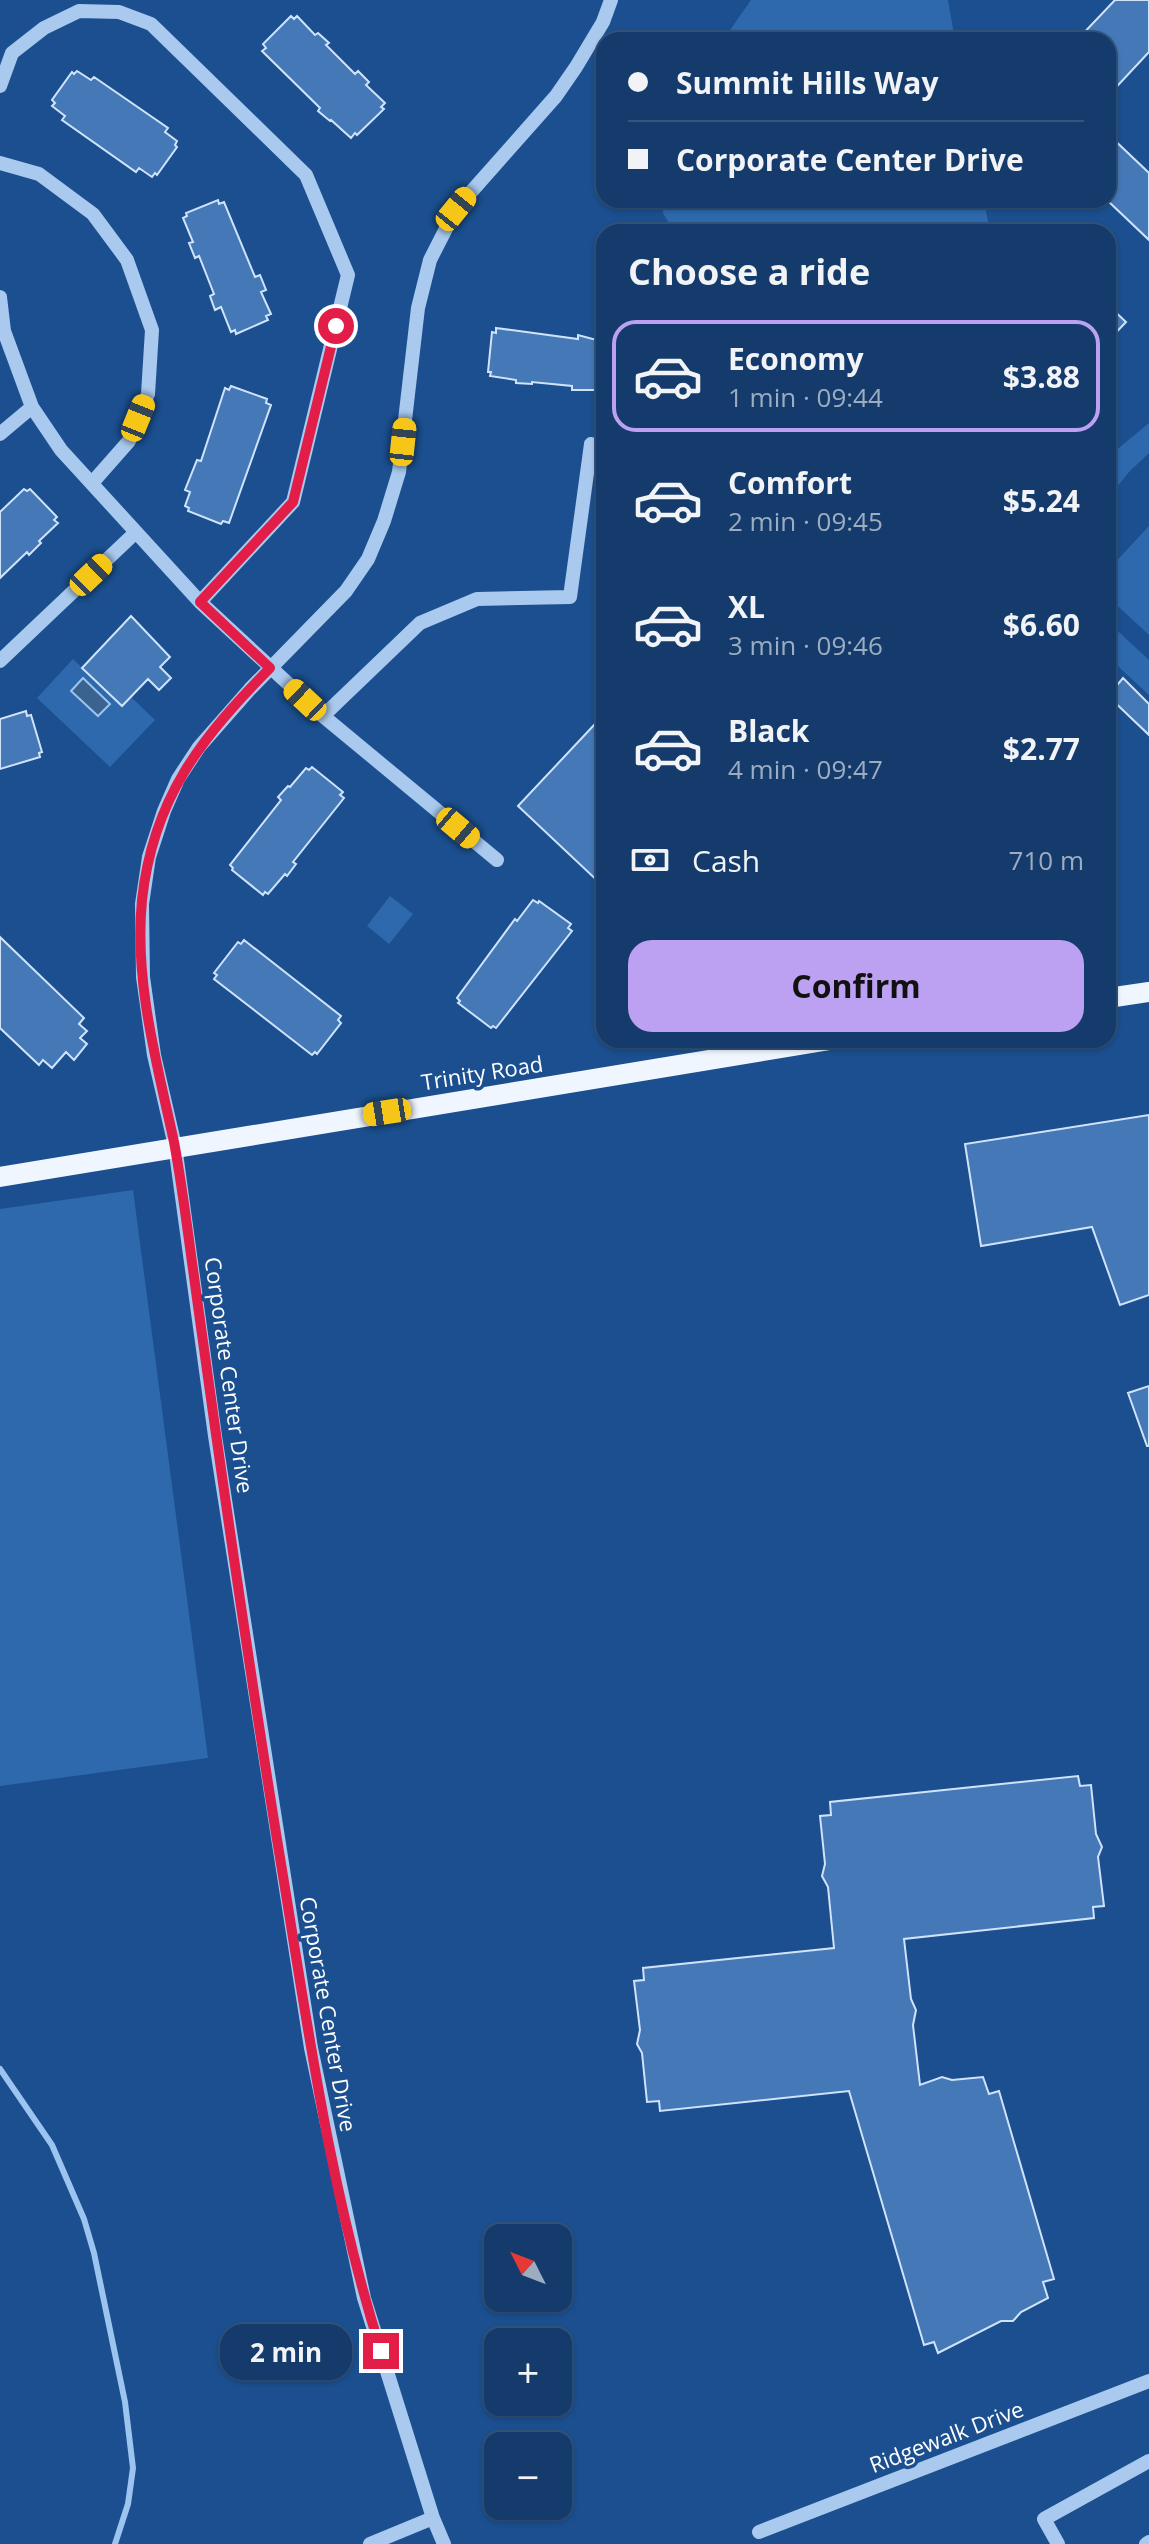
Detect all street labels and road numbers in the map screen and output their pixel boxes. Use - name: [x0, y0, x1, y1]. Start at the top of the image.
- street label: Trinity Road: [419, 1048, 545, 1096]
- street label: Corporate Center Drive: [199, 1255, 261, 1495]
- street label: Corporate Center Drive: [294, 1894, 364, 2134]
- street label: Ridgewalk Drive: [865, 2393, 1027, 2479]

